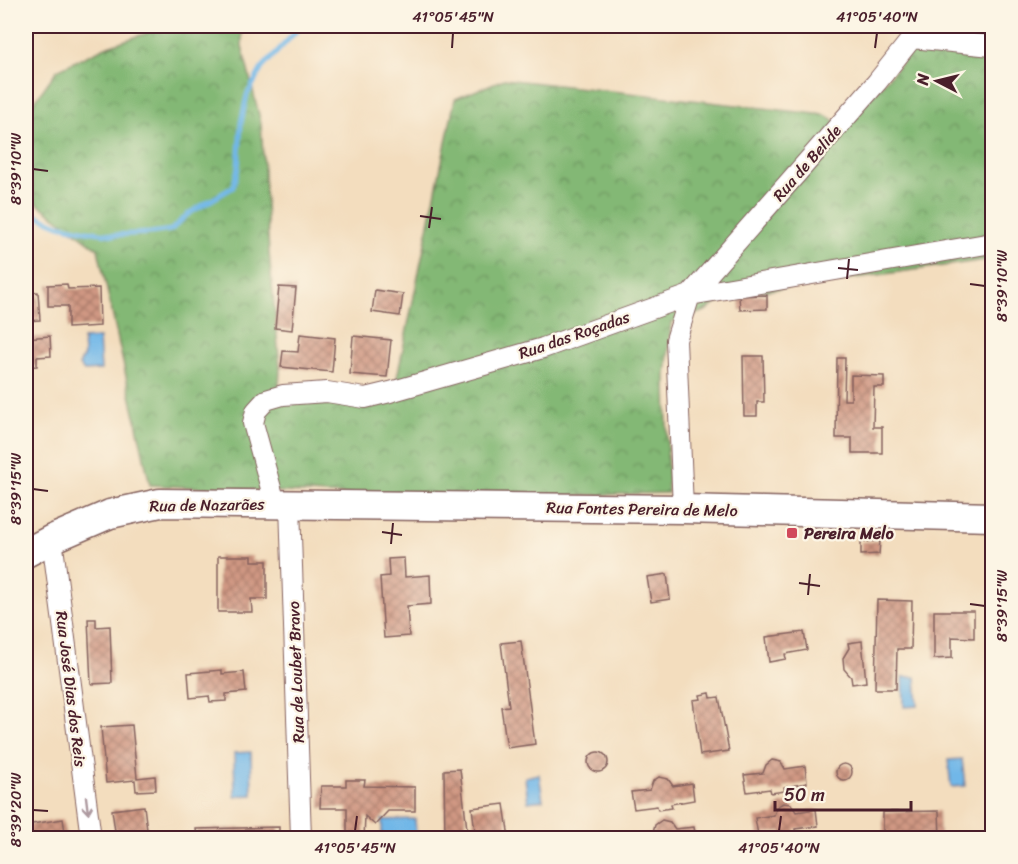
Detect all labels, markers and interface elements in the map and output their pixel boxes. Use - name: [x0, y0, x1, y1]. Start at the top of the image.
- text: 41°05'45"N: [412, 4, 494, 30]
- text: 41°05'40"N: [836, 4, 919, 30]
- north arrow: [907, 51, 967, 111]
- text: N: [907, 71, 938, 87]
- street label: Rua de Belide: [765, 118, 849, 208]
- text: 8°39'10"W: [3, 132, 29, 205]
- text: 8°39'10"W: [989, 249, 1015, 322]
- street label: Rua das Roçadas: [514, 302, 634, 368]
- text: 8°39'15"W: [3, 453, 29, 525]
- street label: Rua de Nazarães: [149, 489, 265, 521]
- street label: Rua Fontes Pereira de Melo: [546, 493, 738, 525]
- place label: Pereira Melo: [804, 519, 894, 548]
- marker: Pereira Melo: [785, 526, 799, 540]
- text: 8°39'15"W: [989, 570, 1015, 642]
- street label: Rua de Loubet Bravo: [279, 601, 313, 743]
- street label: Rua José Dias dos Reis: [47, 609, 95, 769]
- text: 8°39'20"W: [3, 772, 29, 847]
- scale bar: [775, 774, 912, 812]
- text: 50 m: [784, 779, 825, 811]
- one-way arrow: [81, 795, 92, 815]
- text: 41°05'45"N: [314, 835, 396, 861]
- text: 41°05'40"N: [738, 835, 821, 861]

